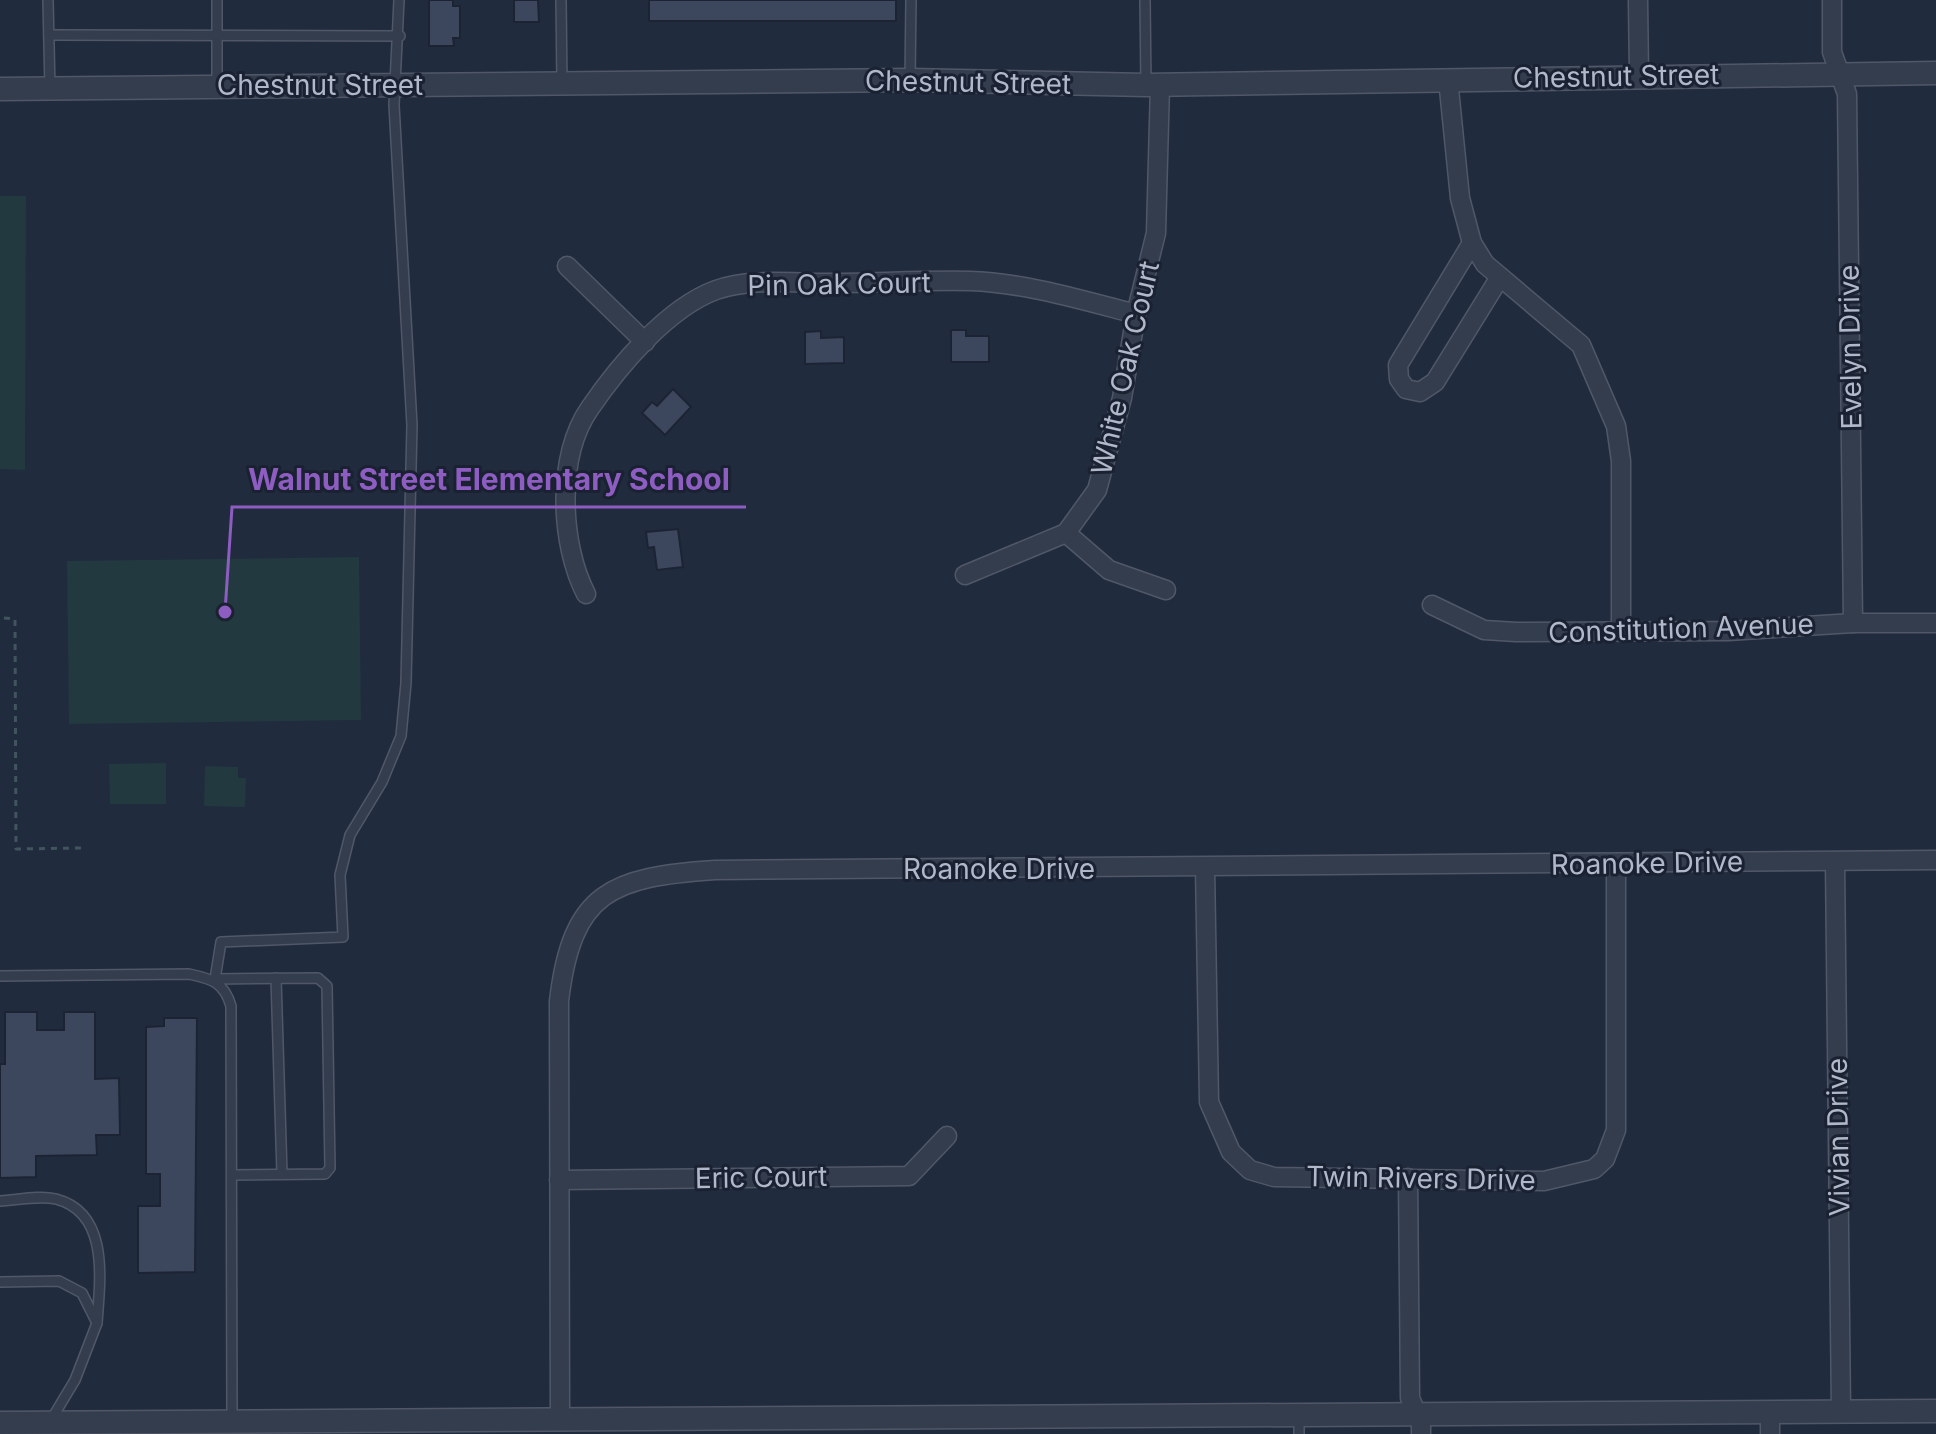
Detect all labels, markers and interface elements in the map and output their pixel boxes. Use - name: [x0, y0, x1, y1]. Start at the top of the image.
- street label: Chestnut Street: [1513, 57, 1719, 95]
- street label: Chestnut Street: [865, 63, 1071, 101]
- street label: Chestnut Street: [217, 68, 423, 102]
- street label: White Oak Court: [1084, 258, 1166, 478]
- street label: Evelyn Drive: [1832, 264, 1868, 430]
- street label: Pin Oak Court: [747, 265, 931, 303]
- callout: Walnut Street Elementary School: [232, 453, 746, 507]
- text: Walnut Street Elementary School: [248, 461, 730, 497]
- street label: Constitution Avenue: [1548, 606, 1814, 650]
- street label: Roanoke Drive: [1551, 844, 1743, 882]
- street label: Roanoke Drive: [903, 852, 1095, 886]
- street label: Vivian Drive: [1820, 1058, 1856, 1216]
- street label: Eric Court: [695, 1159, 827, 1195]
- street label: Twin Rivers Drive: [1306, 1159, 1536, 1197]

